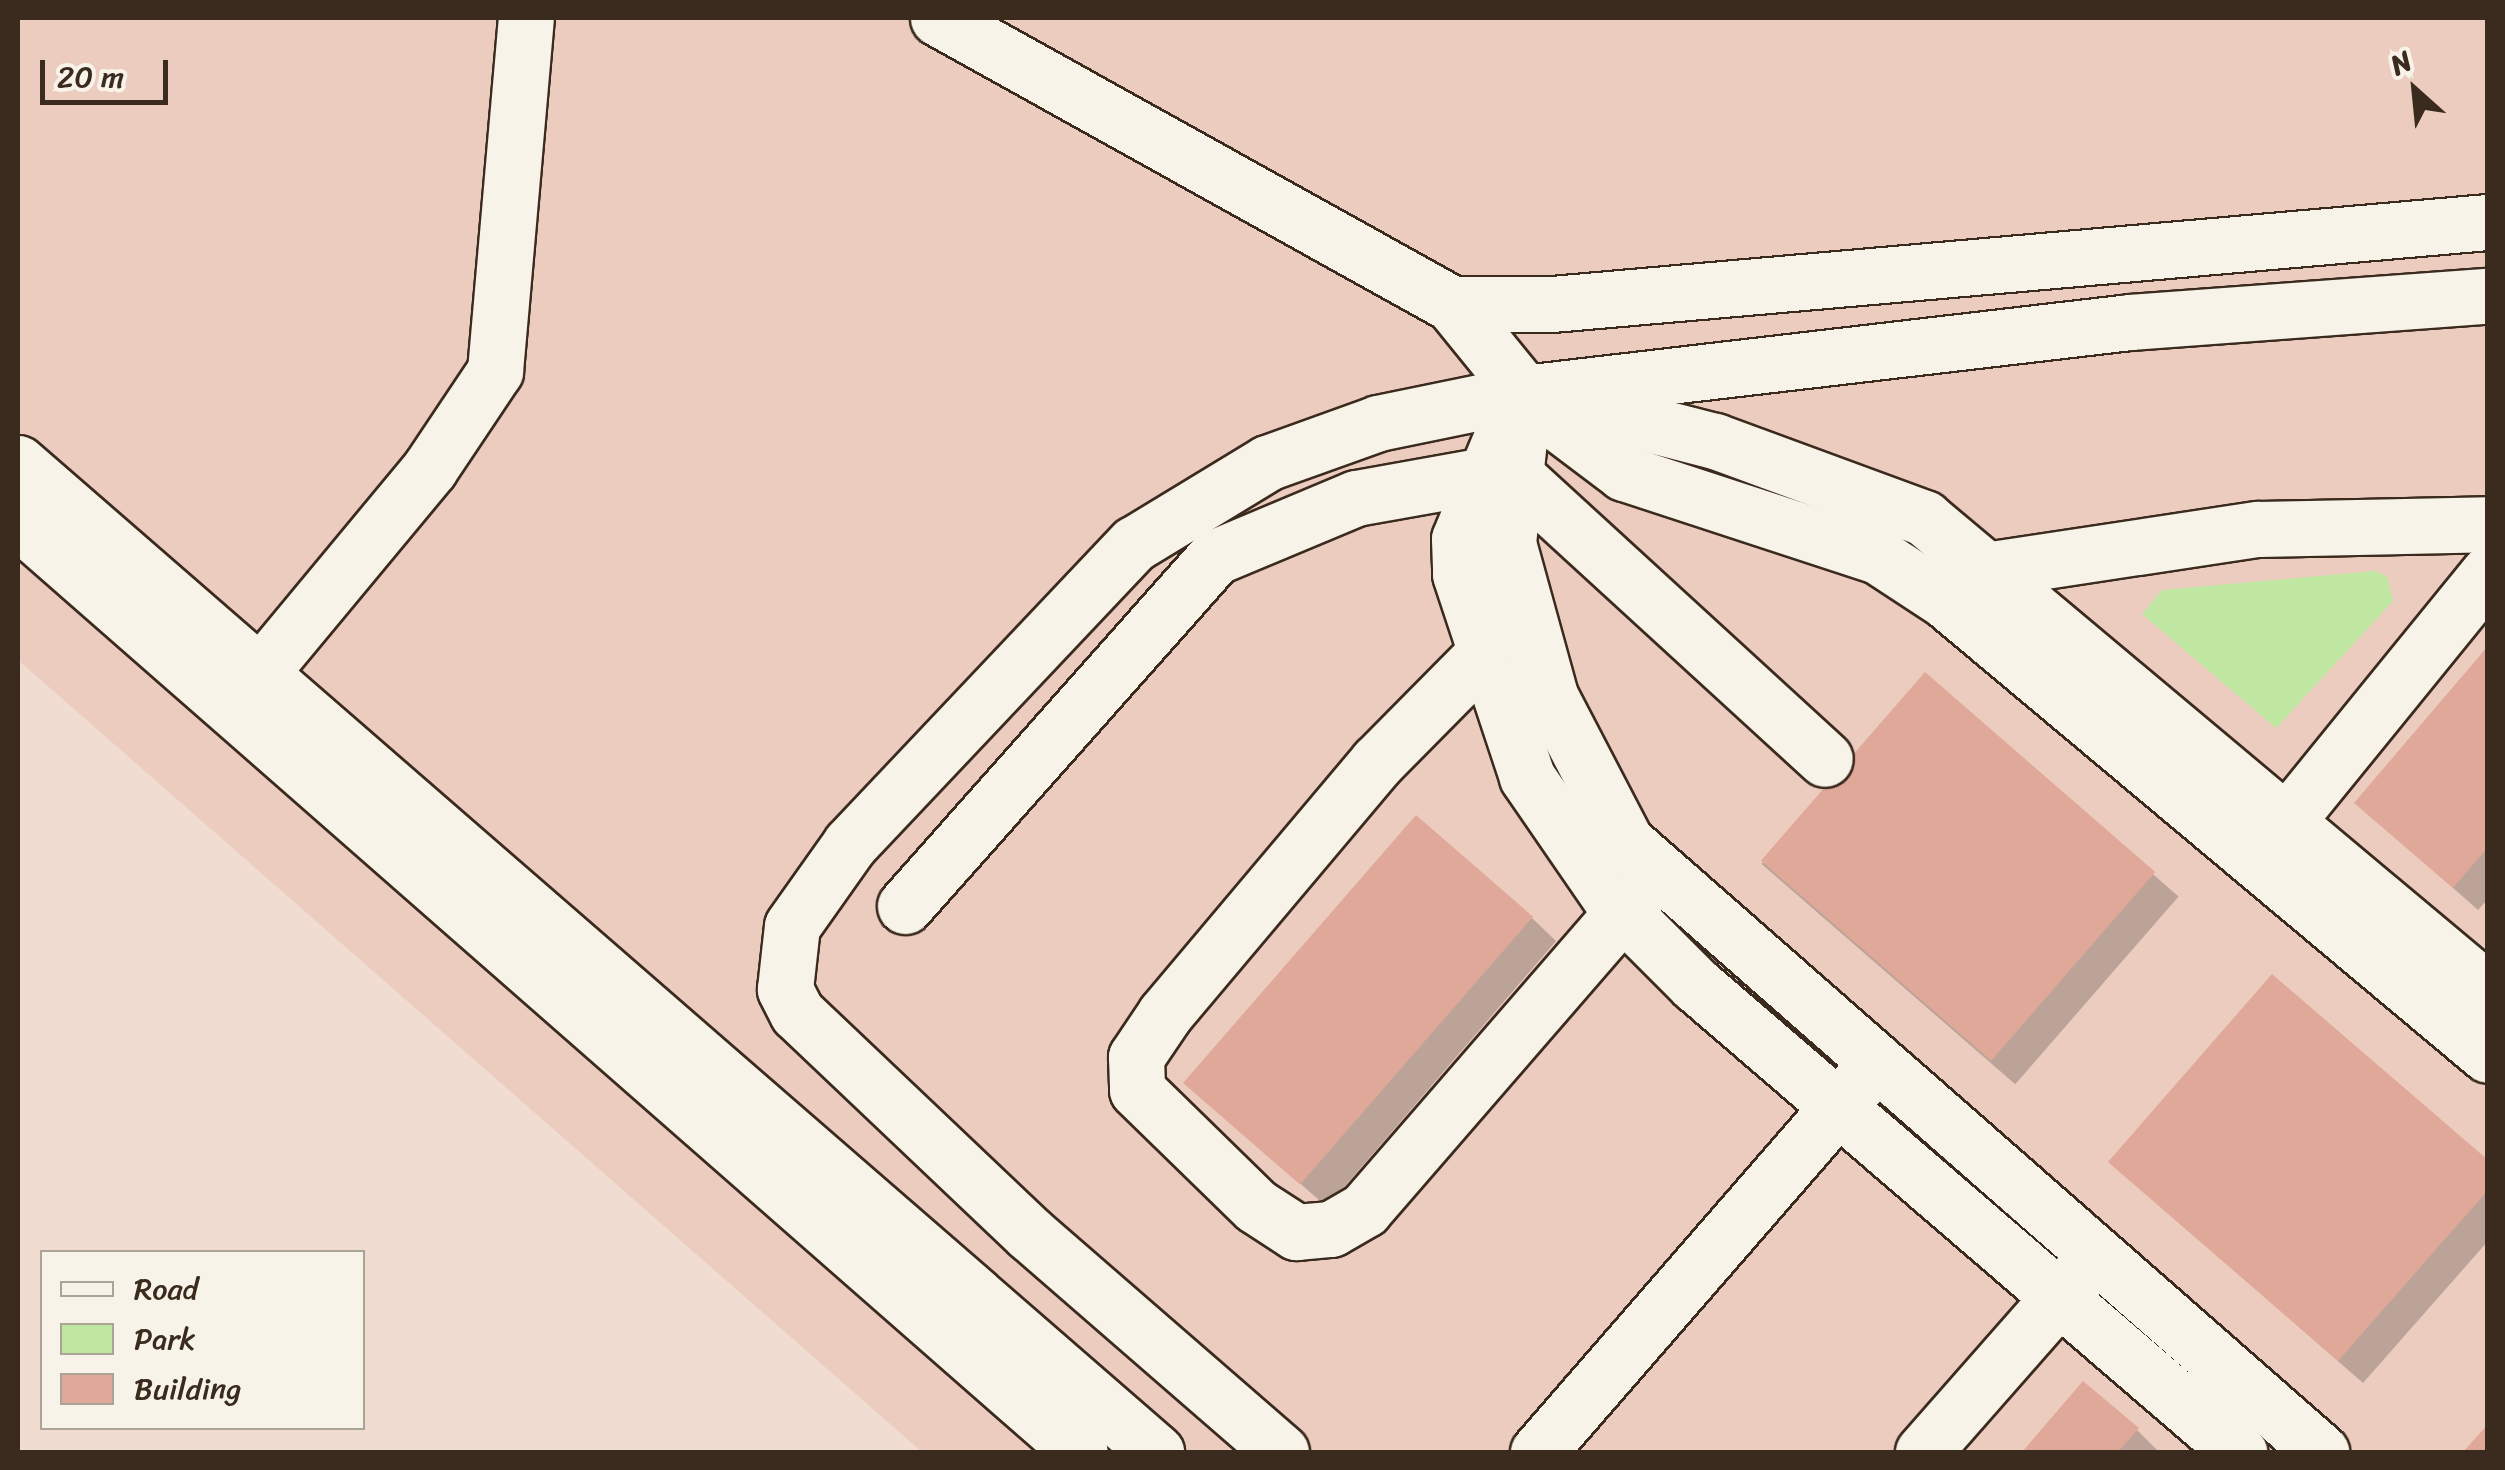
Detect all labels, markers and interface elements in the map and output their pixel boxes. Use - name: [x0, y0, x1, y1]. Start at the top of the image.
- text: N: [2381, 37, 2421, 89]
- scale bar: [45, 40, 172, 102]
- north arrow: [2365, 40, 2465, 140]
- text: 20 m: [57, 50, 124, 104]
- legend: [40, 1250, 365, 1430]
- text: Road: [134, 1262, 198, 1316]
- text: Park: [134, 1312, 196, 1366]
- text: Building: [134, 1362, 241, 1416]

